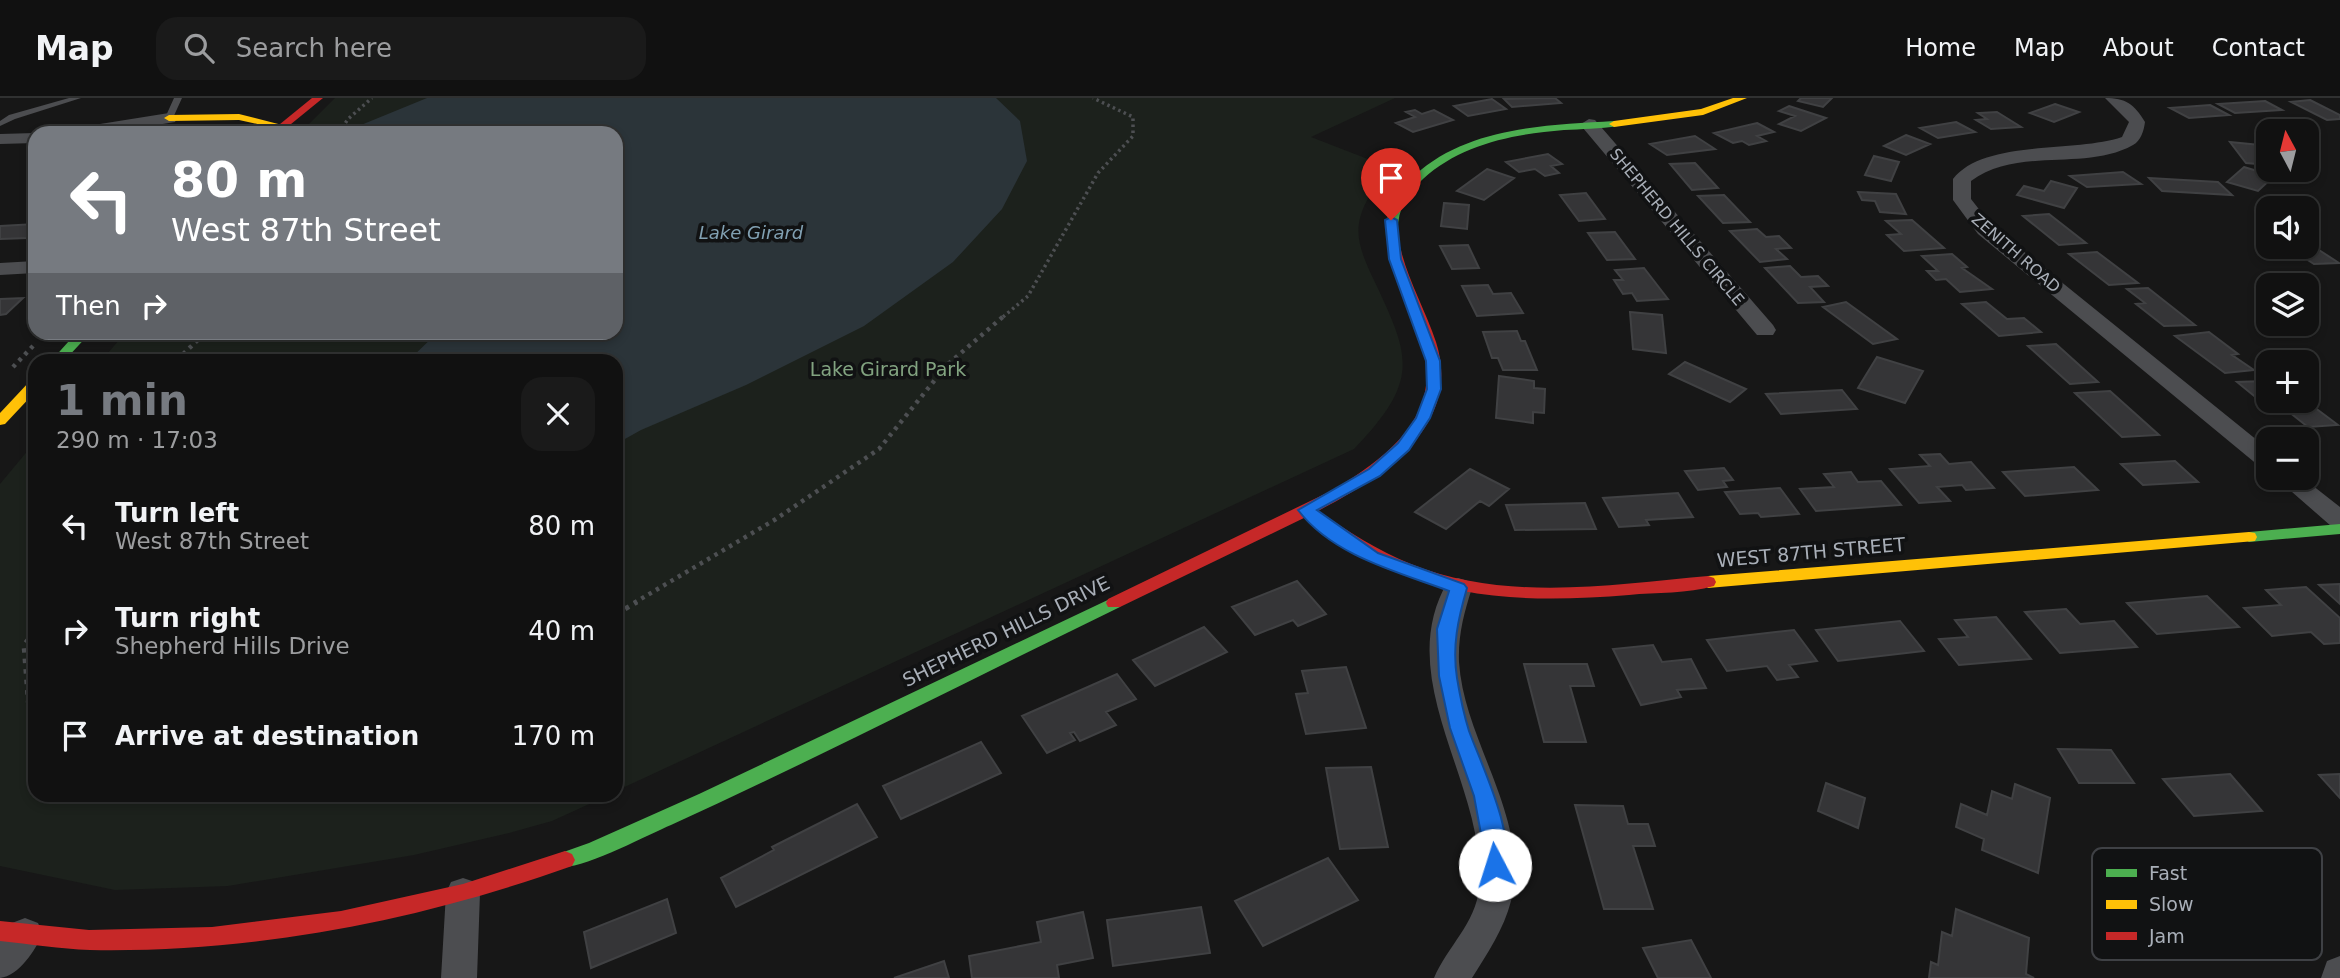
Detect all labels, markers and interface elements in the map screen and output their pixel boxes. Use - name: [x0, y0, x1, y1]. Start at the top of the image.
- search box: [156, 17, 646, 80]
- text: Map: [35, 29, 114, 68]
- icon: search: [180, 29, 218, 67]
- text: Search here: [236, 33, 392, 63]
- text: Home: [1905, 34, 1976, 62]
- text: Map: [2014, 34, 2065, 62]
- text: About: [2103, 34, 2174, 62]
- text: Contact: [2212, 34, 2305, 62]
- north arrow: [2256, 119, 2319, 182]
- map controls: [2256, 119, 2319, 490]
- street label: SHEPHERD HILLS CIRCLE: [1606, 145, 1748, 309]
- pin: [1361, 148, 1421, 220]
- text: 80 m: [171, 152, 307, 209]
- icon: left: [56, 154, 147, 245]
- icon: arrive: [1372, 159, 1410, 197]
- button: sound: [2256, 196, 2319, 259]
- street label: ZENITH ROAD: [1968, 209, 2064, 297]
- text: West 87th Street: [171, 211, 441, 249]
- water label: Lake Girard: [699, 222, 804, 243]
- button: layers: [2256, 273, 2319, 336]
- icon: right: [135, 287, 173, 325]
- text: Then: [56, 291, 121, 321]
- button: +: [2256, 350, 2319, 413]
- park label: Lake Girard Park: [810, 358, 966, 380]
- text: 1 min: [56, 376, 188, 425]
- button: close: [521, 377, 595, 451]
- text: 290 m · 17:03: [56, 427, 218, 453]
- button: −: [2256, 427, 2319, 490]
- text: Turn left: [115, 498, 239, 528]
- icon: left: [56, 507, 94, 545]
- text: 80 m: [528, 511, 595, 541]
- text: West 87th Street: [115, 528, 309, 554]
- street label: WEST 87TH STREET: [1716, 533, 1907, 571]
- street label: SHEPHERD HILLS DRIVE: [899, 571, 1113, 691]
- text: Turn right: [115, 603, 260, 633]
- icon: right: [56, 612, 94, 650]
- text: 40 m: [528, 616, 595, 646]
- text: Shepherd Hills Drive: [115, 633, 350, 659]
- icon: arrive: [56, 717, 94, 755]
- text: Arrive at destination: [115, 721, 419, 751]
- text: 170 m: [512, 721, 595, 751]
- position arrow: [1458, 828, 1532, 902]
- legend: [2092, 848, 2322, 960]
- text: Fast: [2149, 862, 2187, 884]
- text: Slow: [2149, 893, 2194, 915]
- text: Jam: [2148, 925, 2185, 947]

